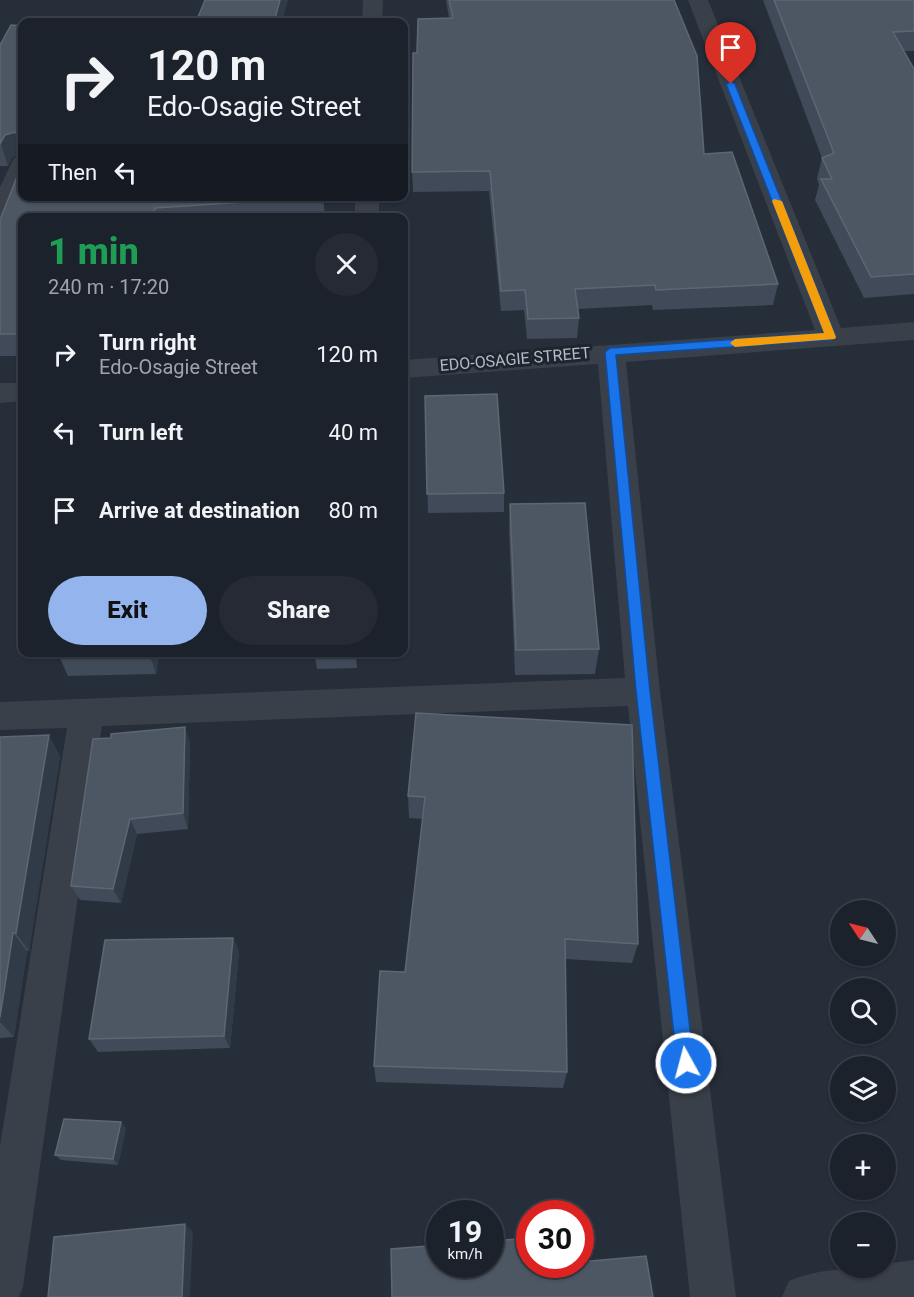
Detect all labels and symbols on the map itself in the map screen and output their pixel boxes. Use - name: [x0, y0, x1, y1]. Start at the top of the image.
- pin: [705, 22, 756, 84]
- street label: EDO-OSAGIE STREET: [439, 343, 591, 375]
- north arrow: [830, 900, 896, 966]
- position arrow: [654, 1031, 718, 1095]
- speed limit sign: 30: [516, 1200, 594, 1278]

